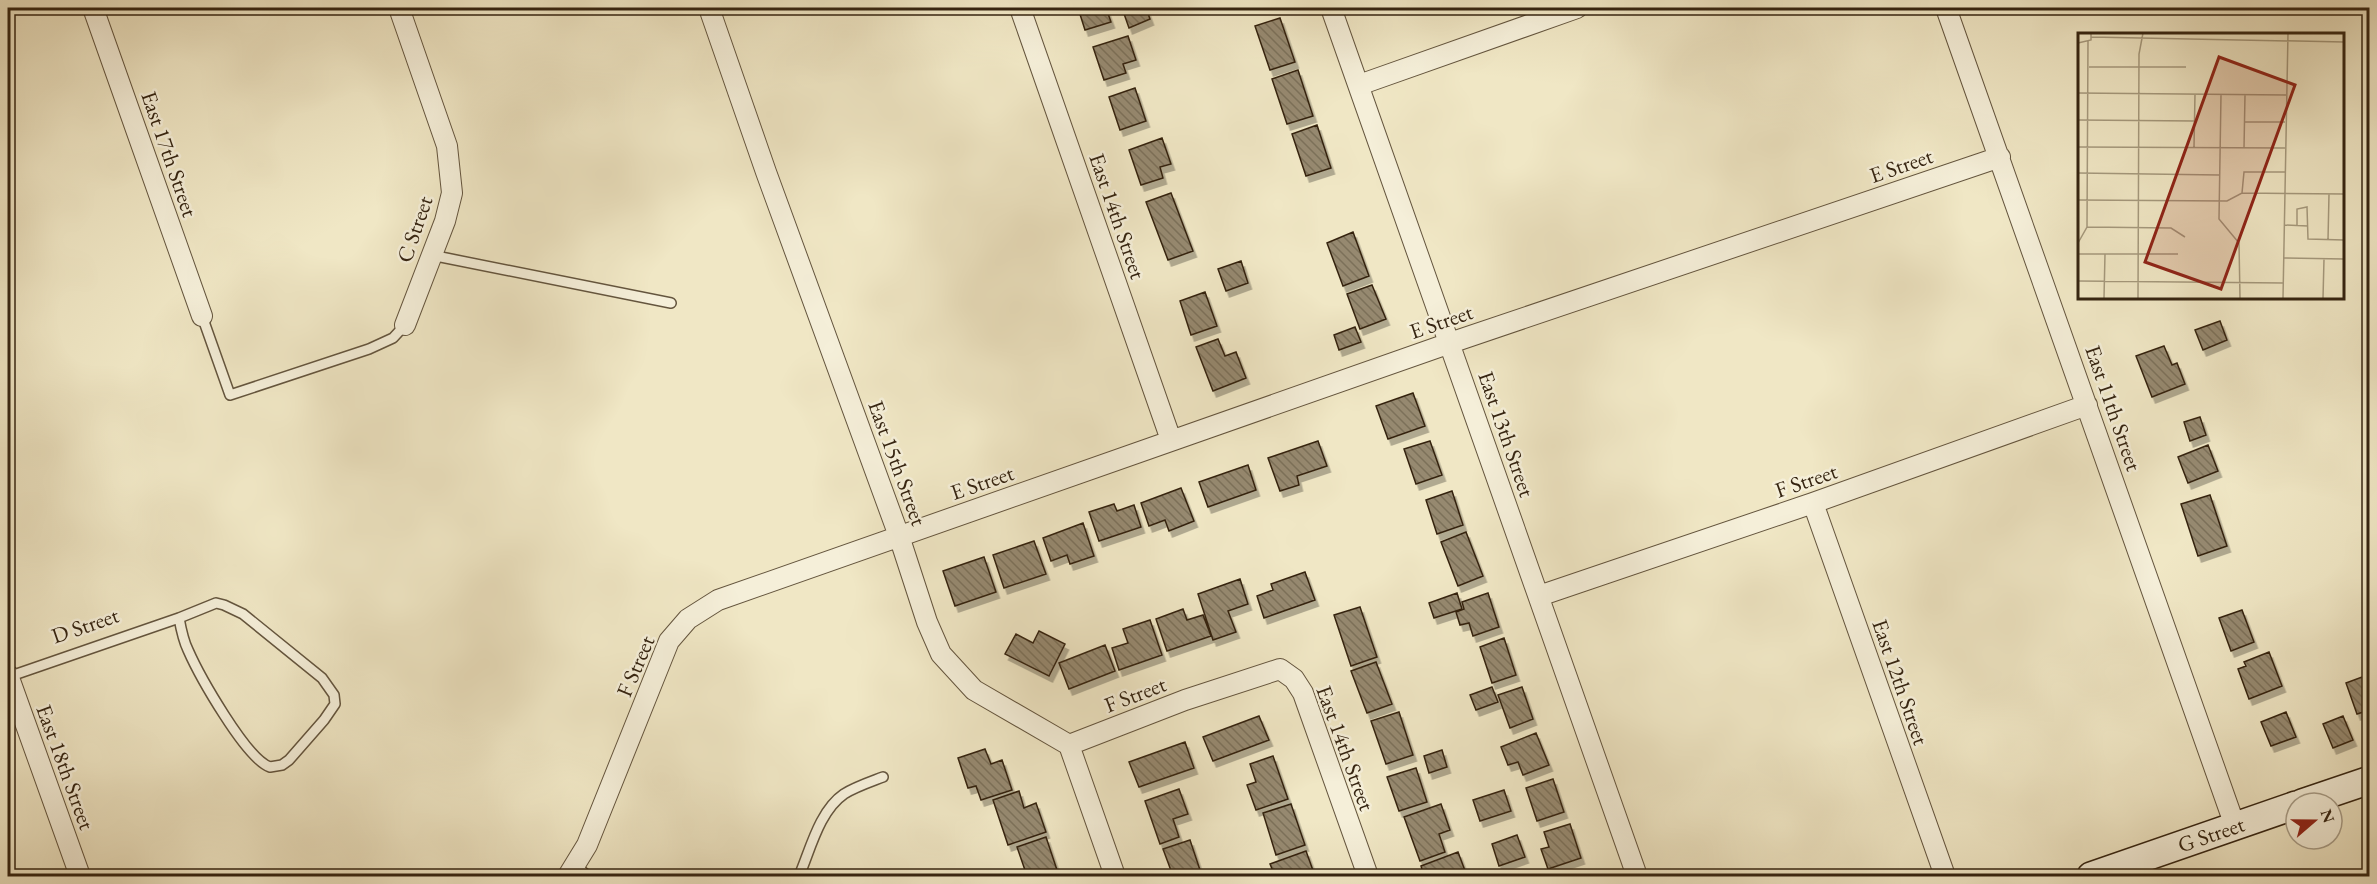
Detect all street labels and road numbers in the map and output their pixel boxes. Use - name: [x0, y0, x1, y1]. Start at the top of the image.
- street label: East 17th Street: [134, 87, 205, 221]
- street label: E Street: [1866, 141, 1937, 190]
- street label: East 14th Street: [1082, 149, 1153, 283]
- street label: C Street: [390, 192, 439, 266]
- street label: E Street: [1406, 297, 1477, 346]
- street label: East 11th Street: [2078, 341, 2149, 475]
- street label: East 13th Street: [1471, 367, 1542, 501]
- street label: East 15th Street: [861, 397, 934, 530]
- street label: F Street: [1771, 456, 1841, 505]
- street label: E Street: [947, 458, 1018, 507]
- street label: D Street: [48, 600, 123, 650]
- street label: East 12th Street: [1865, 615, 1936, 749]
- street label: F Street: [610, 631, 661, 701]
- street label: F Street: [1100, 669, 1170, 719]
- street label: East 14th Street: [1309, 682, 1382, 815]
- street label: East 18th Street: [29, 701, 102, 834]
- street label: G Street: [2174, 810, 2248, 859]

